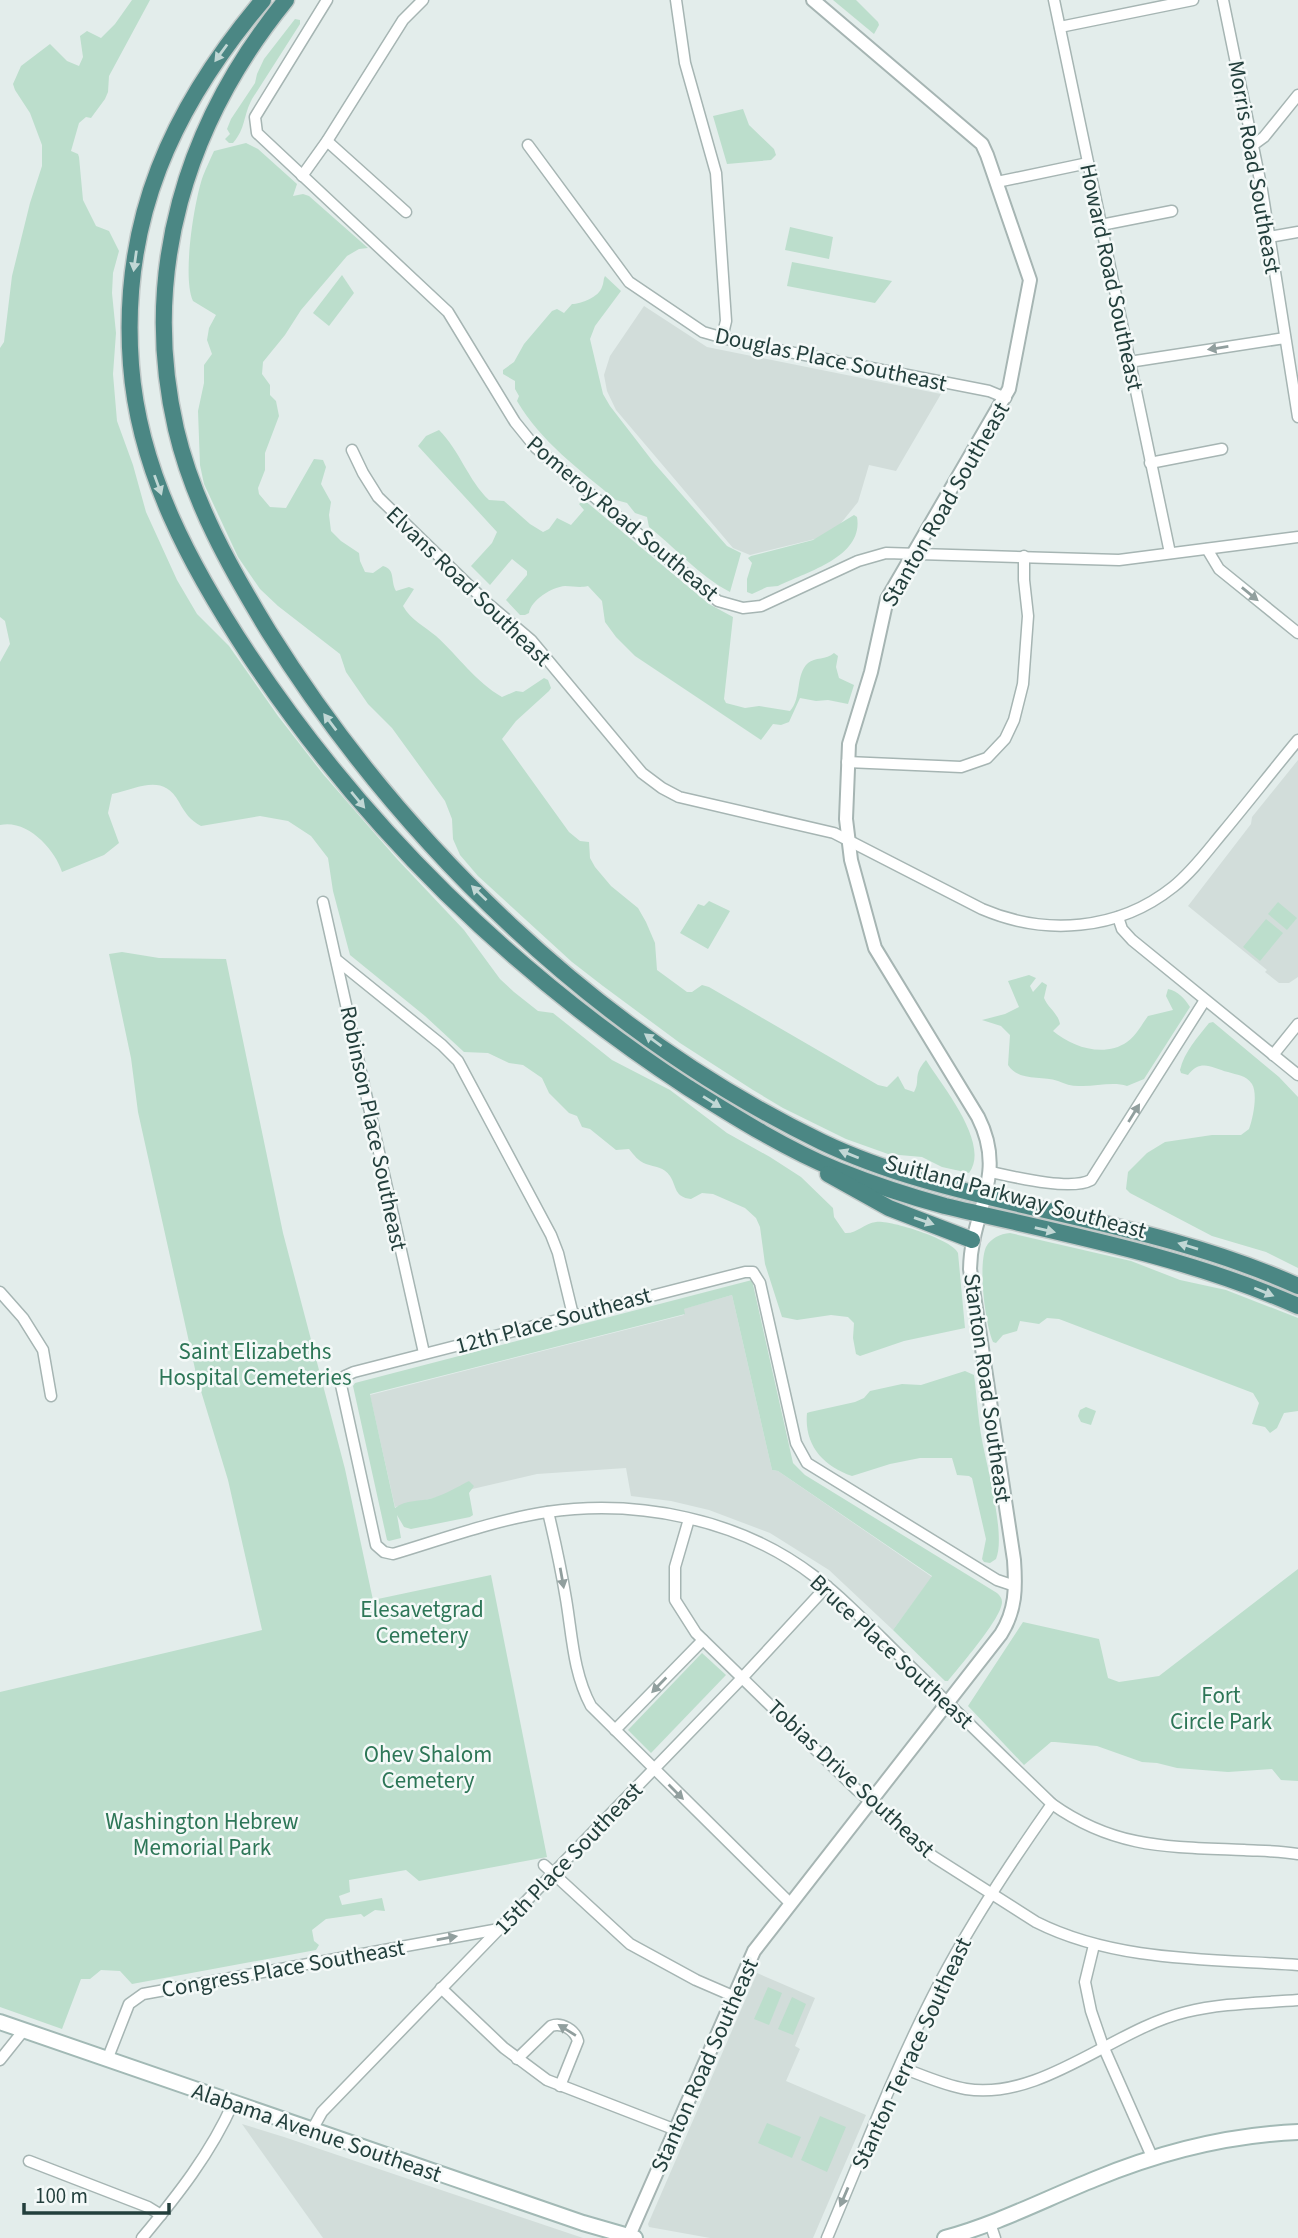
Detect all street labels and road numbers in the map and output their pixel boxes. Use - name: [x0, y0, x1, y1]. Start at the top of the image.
- street label: Morris Road Southeast: [1219, 58, 1290, 277]
- street label: Howard Road Southeast: [1071, 160, 1152, 394]
- street label: Douglas Place Southeast: [712, 319, 950, 400]
- street label: Stanton Road Southeast: [873, 396, 1018, 613]
- street label: Pomeroy Road Southeast: [519, 428, 726, 609]
- street label: Elvans Road Southeast: [379, 499, 559, 674]
- street label: Robinson Place Southeast: [331, 1003, 416, 1254]
- street label: Suitland Parkway Southeast: [882, 1146, 1150, 1247]
- street label: Stanton Road Southeast: [955, 1271, 1020, 1505]
- street label: 12th Place Southeast: [452, 1278, 655, 1362]
- street label: Bruce Place Southeast: [802, 1566, 981, 1736]
- street label: Tobias Drive Southeast: [759, 1692, 942, 1865]
- street label: 15th Place Southeast: [487, 1774, 650, 1942]
- street label: Congress Place Southeast: [159, 1931, 408, 2006]
- street label: Stanton Terrace Southeast: [843, 1932, 980, 2175]
- street label: Stanton Road Southeast: [642, 1953, 767, 2178]
- street label: Alabama Avenue Southeast: [188, 2074, 446, 2191]

